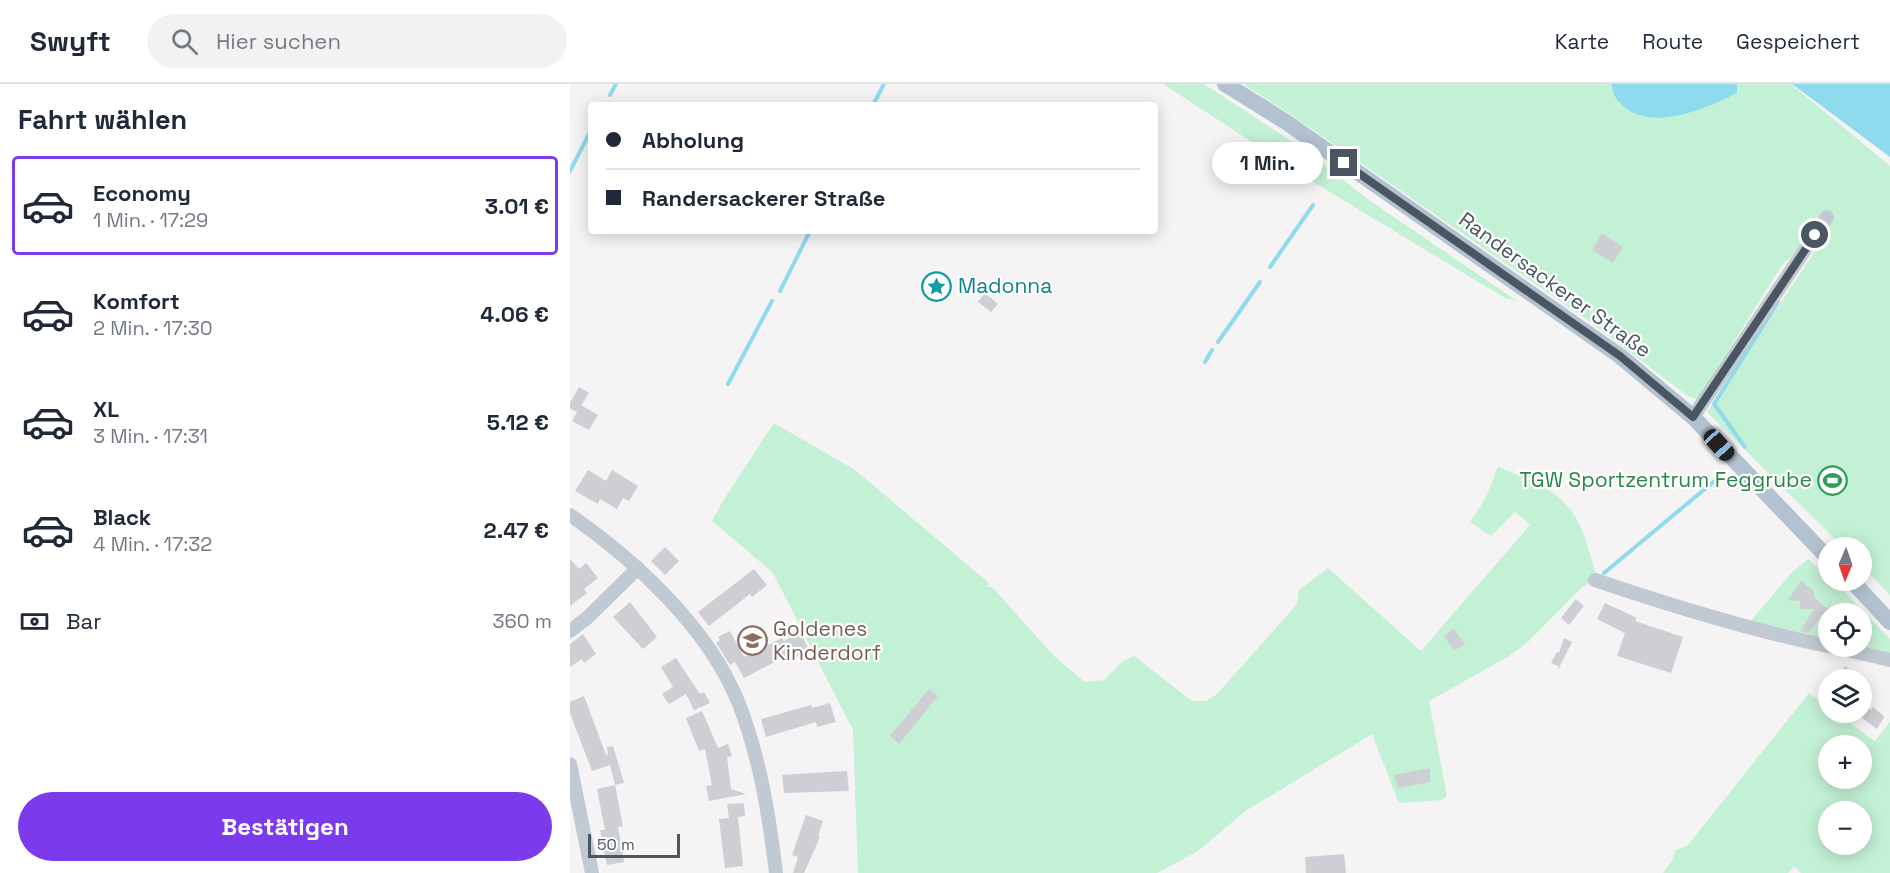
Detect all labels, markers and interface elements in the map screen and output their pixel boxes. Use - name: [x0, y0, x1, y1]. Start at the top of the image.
- search box: [147, 14, 567, 68]
- text: Swyft: [30, 23, 111, 59]
- icon: search: [168, 25, 201, 58]
- text: Hier suchen: [216, 27, 341, 55]
- text: Karte: [1555, 28, 1609, 55]
- text: Route: [1642, 28, 1703, 55]
- text: Gespeichert: [1736, 28, 1860, 55]
- text: Fahrt wählen: [18, 102, 187, 137]
- text: Abholung: [642, 126, 744, 154]
- callout: 1 Min.: [1212, 142, 1323, 184]
- route end: [1330, 149, 1357, 176]
- text: 1 Min.: [1240, 150, 1295, 176]
- icon: car: [21, 179, 75, 233]
- text: Economy: [93, 179, 191, 207]
- text: Randersackerer Straße: [642, 184, 885, 212]
- text: 3.01 €: [485, 192, 549, 220]
- street label: Randersackerer Straße: [1454, 206, 1657, 364]
- text: 1 Min. · 17:29: [93, 207, 208, 233]
- route start: [1801, 221, 1828, 248]
- place icon: Madonna: [921, 270, 953, 302]
- place label: Madonna: [958, 272, 1052, 299]
- icon: car: [21, 287, 75, 341]
- text: Komfort: [93, 287, 180, 315]
- text: 4.06 €: [480, 300, 549, 328]
- text: 2 Min. · 17:30: [93, 315, 213, 341]
- icon: car: [21, 395, 75, 449]
- text: XL: [93, 395, 119, 423]
- text: 5.12 €: [487, 408, 549, 436]
- text: 3 Min. · 17:31: [93, 423, 208, 449]
- car: [1700, 426, 1738, 464]
- sports icon: TGW Sportzentrum Feggrube: [1817, 464, 1849, 496]
- place label: TGW Sportzentrum Feggrube: [1519, 466, 1812, 493]
- icon: car: [21, 503, 75, 557]
- text: Black: [93, 503, 151, 531]
- text: 2.47 €: [484, 516, 549, 544]
- text: 4 Min. · 17:32: [93, 531, 212, 557]
- north arrow: [1818, 537, 1872, 591]
- map controls: [1818, 537, 1872, 855]
- button: locate: [1818, 603, 1872, 657]
- icon: cash: [18, 605, 51, 638]
- text: Bar: [66, 607, 102, 635]
- text: 360 m: [493, 608, 552, 634]
- place label: Goldenes Kinderdorf: [773, 615, 881, 666]
- school or university icon: Goldenes Kinderdorf: [736, 625, 768, 657]
- button: layers: [1818, 669, 1872, 723]
- button: +: [1818, 735, 1872, 789]
- button: Bestätigen: [18, 792, 552, 861]
- button: −: [1818, 801, 1872, 855]
- scale bar: [588, 831, 680, 858]
- text: 50 m: [597, 834, 635, 855]

